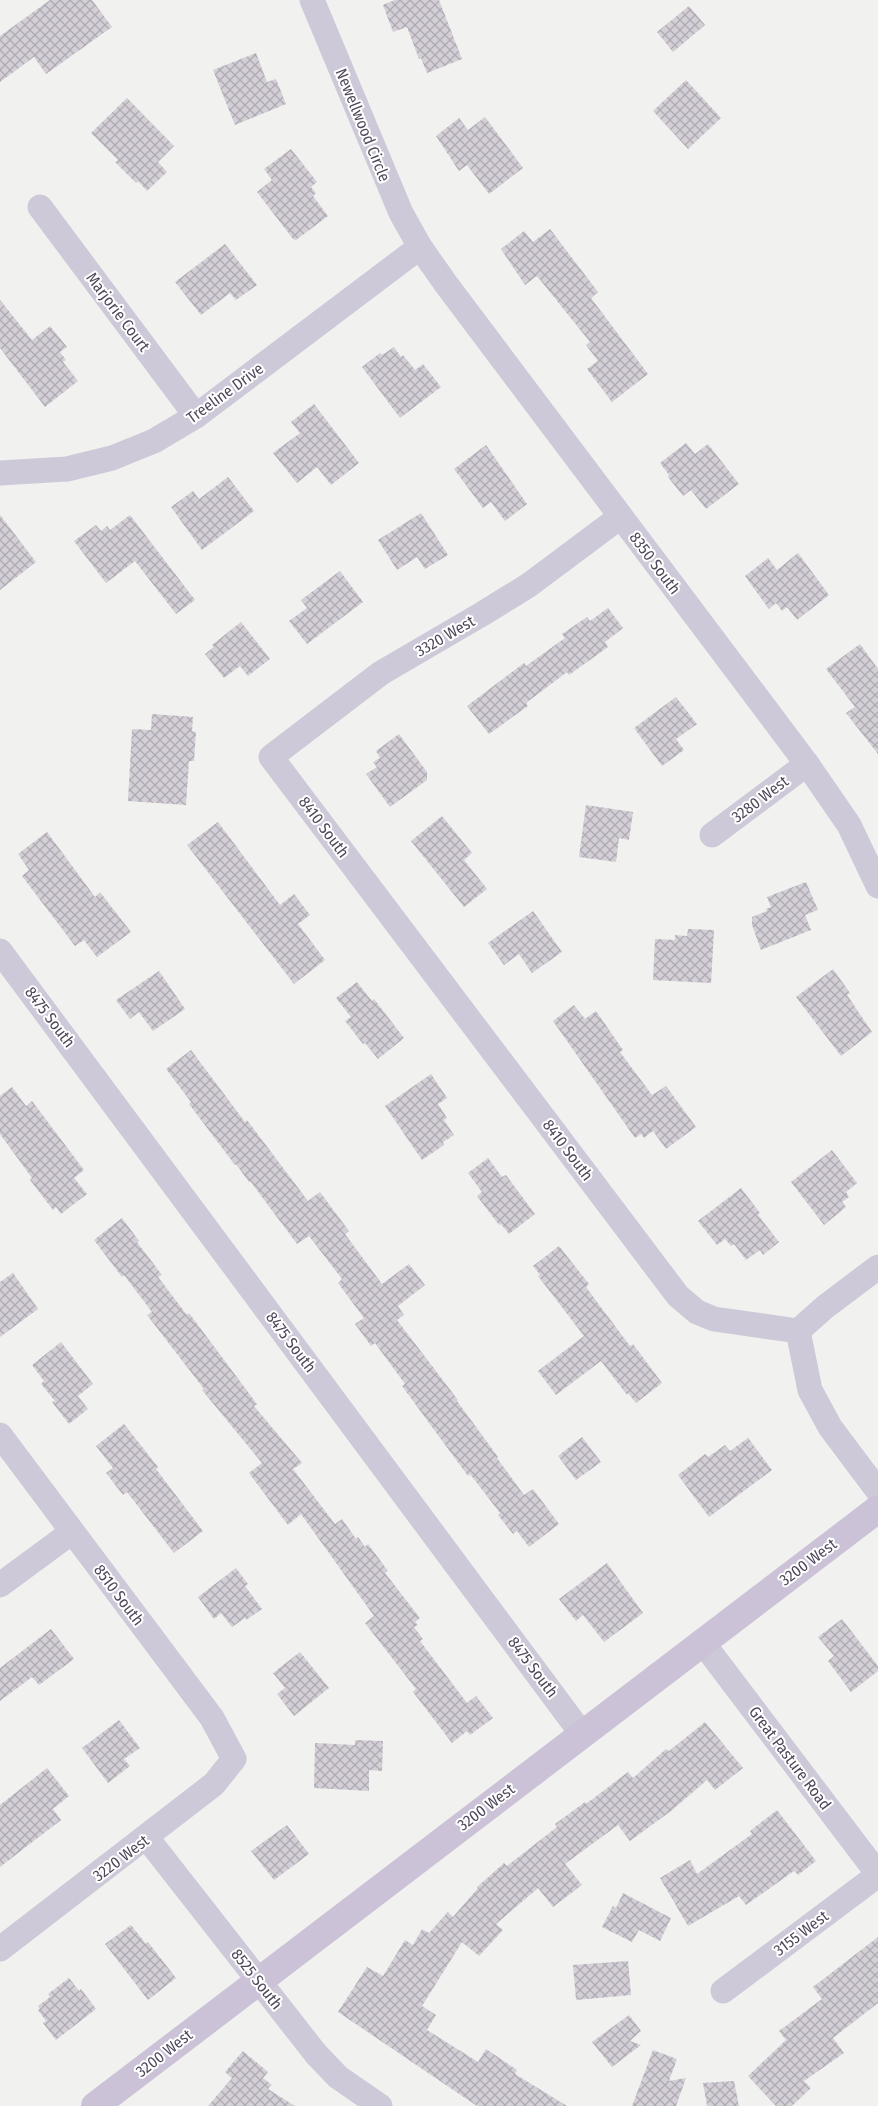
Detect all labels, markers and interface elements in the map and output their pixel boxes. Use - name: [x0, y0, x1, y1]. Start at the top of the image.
- street label: Newellwood Circle: [332, 66, 394, 184]
- street label: Marjorie Court: [82, 269, 154, 356]
- street label: Treeline Drive: [183, 359, 267, 427]
- street label: 8350 South: [625, 528, 685, 598]
- street label: 3320 West: [412, 611, 479, 661]
- street label: 3280 West: [728, 771, 793, 826]
- street label: 8410 South: [295, 793, 353, 861]
- street label: 8475 South: [21, 983, 79, 1051]
- street label: 8410 South: [539, 1116, 597, 1184]
- street label: 8475 South: [262, 1308, 320, 1376]
- street label: 3200 West: [776, 1534, 841, 1590]
- street label: 8510 South: [90, 1561, 148, 1629]
- street label: 8475 South: [504, 1633, 562, 1701]
- street label: Great Pasture Road: [745, 1703, 835, 1813]
- street label: 3200 West: [454, 1779, 519, 1835]
- street label: 3220 West: [89, 1830, 153, 1885]
- street label: 3155 West: [770, 1906, 833, 1960]
- street label: 8525 South: [227, 1945, 287, 2013]
- street label: 3200 West: [132, 2025, 197, 2081]

